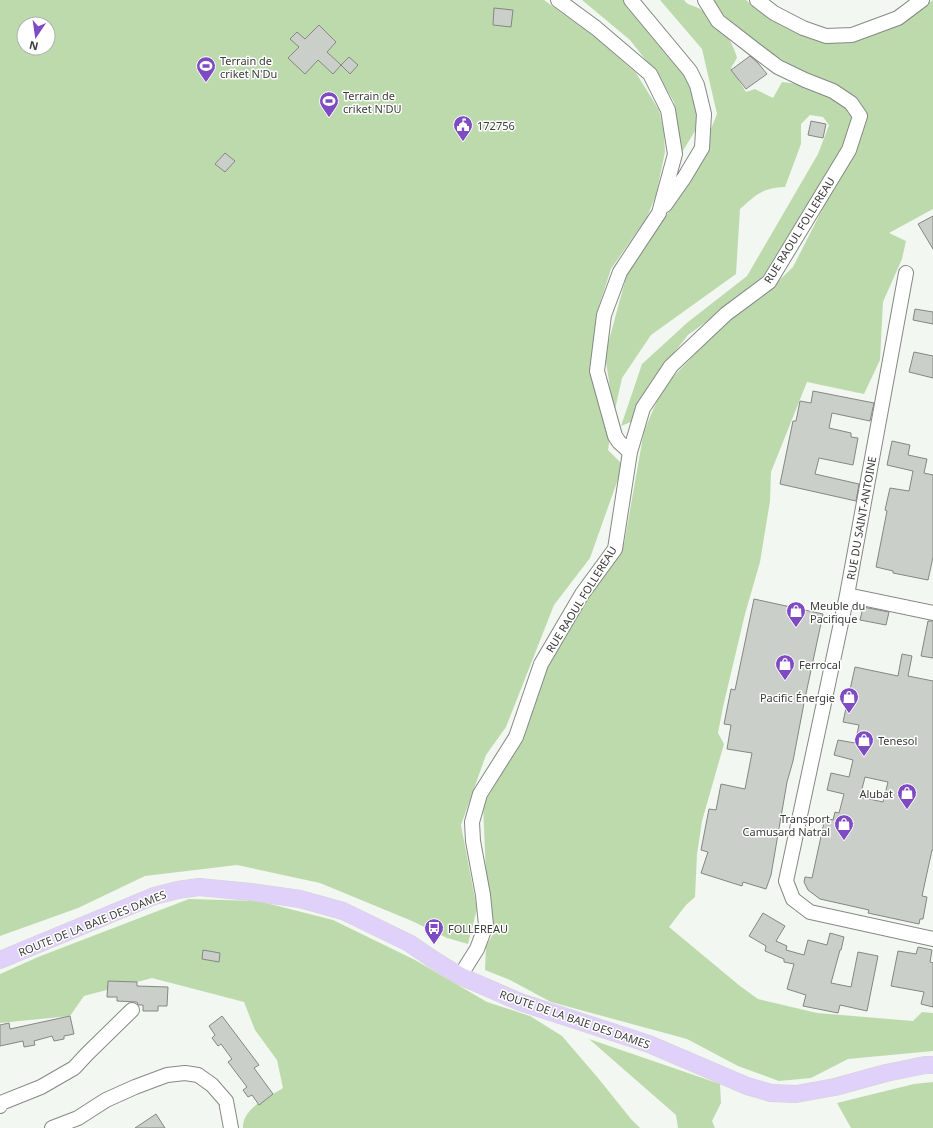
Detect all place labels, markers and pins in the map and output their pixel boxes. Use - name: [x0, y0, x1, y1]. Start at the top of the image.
- place label: Terrain de criket N'Du: [220, 53, 277, 81]
- sports icon: Terrain de criket N'Du: [195, 55, 217, 83]
- place label: Terrain de criket N'DU: [343, 88, 401, 116]
- sports icon: Terrain de criket N'DU: [318, 90, 340, 118]
- public building icon: 172756: [452, 114, 474, 142]
- place label: 172756: [477, 118, 515, 133]
- place label: Meuble du Pacifique: [810, 598, 865, 626]
- shop icon: Meuble du Pacifique: [785, 600, 807, 628]
- shop icon: Ferrocal: [774, 653, 796, 681]
- place label: Ferrocal: [799, 657, 841, 672]
- shop icon: Pacific Énergie: [838, 686, 860, 714]
- place label: Pacific Énergie: [760, 690, 835, 705]
- shop icon: Tenesol: [853, 729, 875, 757]
- place label: Tenesol: [878, 733, 917, 748]
- shop icon: Alubat: [896, 782, 918, 810]
- place label: Alubat: [859, 786, 893, 801]
- place label: Transport Camusard Natral: [743, 811, 830, 839]
- shop icon: Transport Camusard Natral: [833, 813, 855, 841]
- bus stop icon: FOLLEREAU: [423, 917, 445, 945]
- place label: FOLLEREAU: [448, 921, 508, 936]

